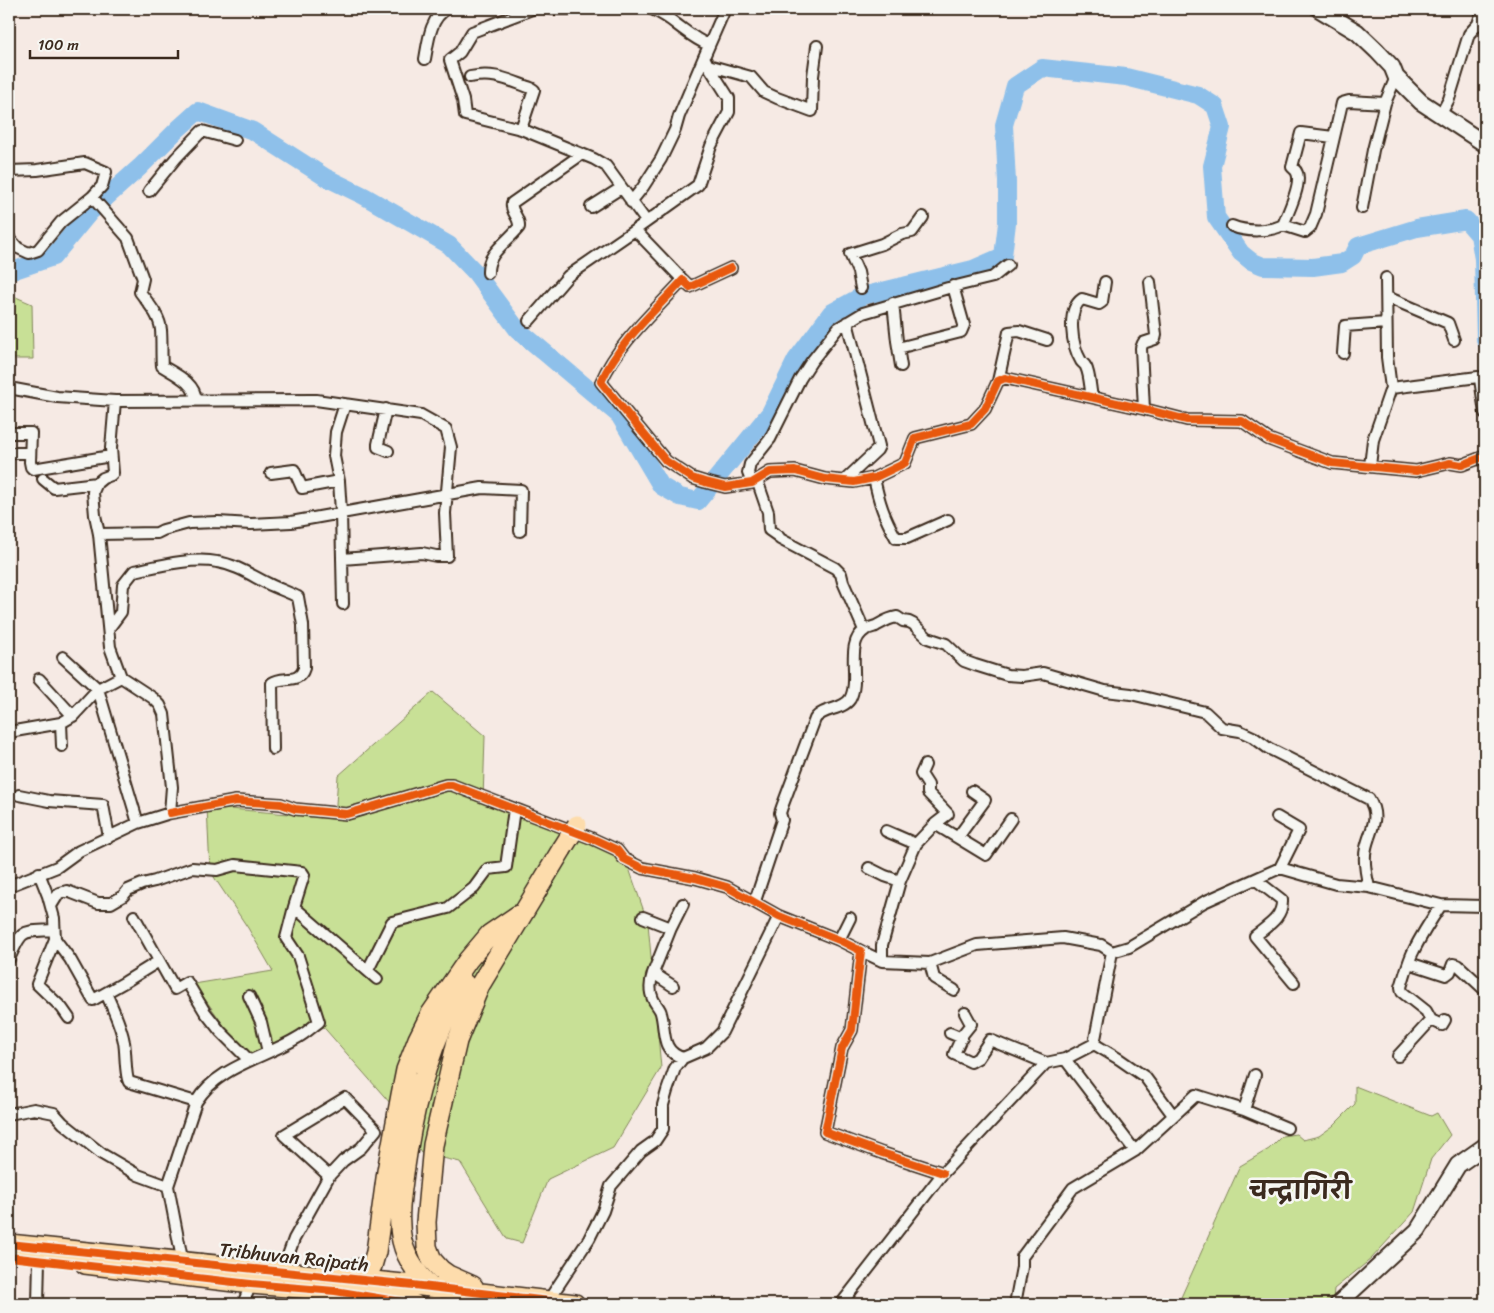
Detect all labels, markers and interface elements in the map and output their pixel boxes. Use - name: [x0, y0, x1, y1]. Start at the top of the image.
- scale bar: [30, 28, 178, 60]
- text: 100 m: [38, 32, 79, 58]
- district label: चन्द्रागिरी: [1249, 1170, 1354, 1212]
- street label: Tribhuvan Rajpath: [218, 1233, 370, 1281]

